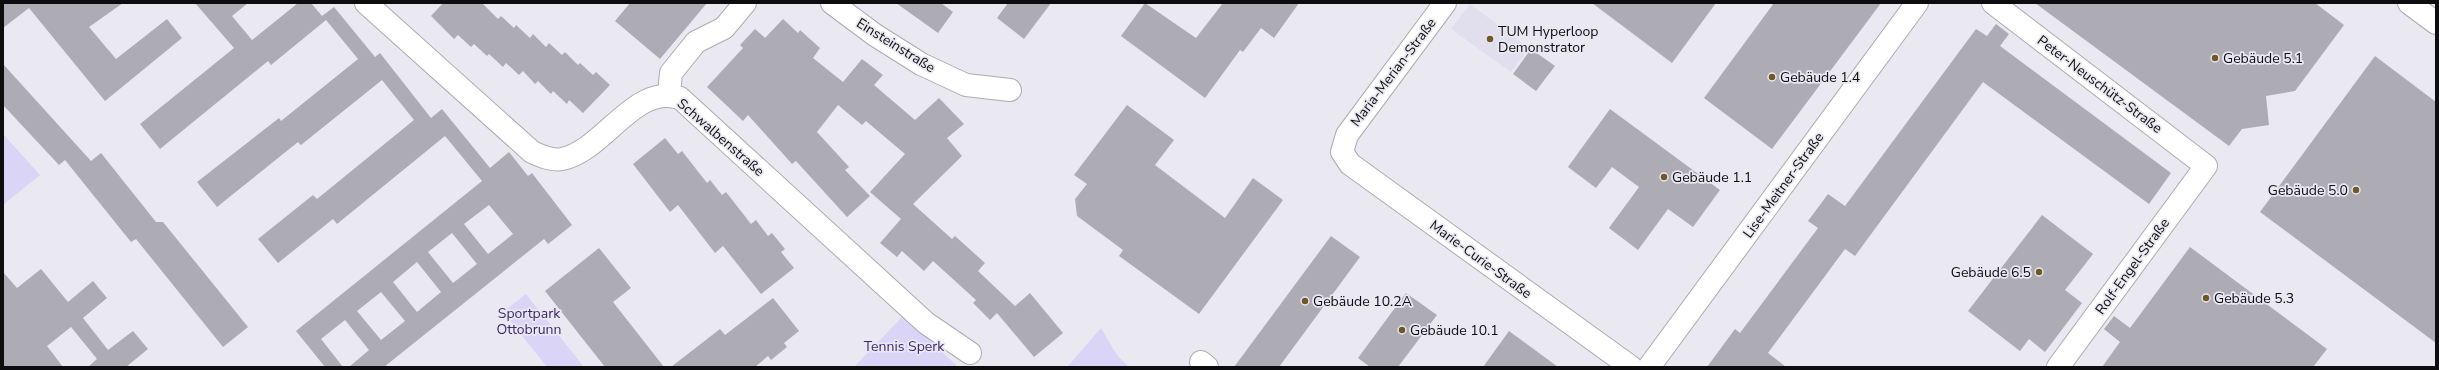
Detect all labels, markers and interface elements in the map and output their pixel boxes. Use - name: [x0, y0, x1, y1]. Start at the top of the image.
- street label: Einsteinstraße: [853, 14, 939, 77]
- street label: Maria-Merian-Straße: [1346, 14, 1441, 131]
- place label: TUM Hyperloop Demonstrator: [1498, 22, 1598, 57]
- street label: Peter-Neuschütz-Straße: [2033, 31, 2166, 138]
- marker: TUM Hyperloop Demonstrator: [1485, 34, 1495, 44]
- place label: Gebäude 5.1: [2223, 49, 2303, 68]
- marker: Gebäude 5.1: [2210, 53, 2220, 63]
- place label: Gebäude 1.4: [1780, 68, 1860, 87]
- marker: Gebäude 1.4: [1767, 72, 1777, 82]
- street label: Schwalbenstraße: [673, 94, 768, 181]
- street label: Lise-Meitner-Straße: [1739, 129, 1828, 242]
- place label: Gebäude 1.1: [1672, 168, 1752, 187]
- marker: Gebäude 1.1: [1659, 172, 1669, 182]
- place label: Gebäude 5.0: [2268, 181, 2348, 200]
- marker: Gebäude 5.0: [2351, 185, 2361, 195]
- street label: Rolf-Engel-Straße: [2091, 214, 2174, 318]
- street label: Marie-Curie-Straße: [1426, 216, 1536, 303]
- place label: Gebäude 6.5: [1951, 263, 2031, 282]
- marker: Gebäude 6.5: [2034, 267, 2044, 277]
- place label: Gebäude 5.3: [2214, 289, 2294, 308]
- place label: Gebäude 10.2A: [1313, 292, 1412, 311]
- marker: Gebäude 5.3: [2201, 293, 2211, 303]
- marker: Gebäude 10.2A: [1300, 296, 1310, 306]
- park label: Sportpark Ottobrunn: [497, 304, 562, 339]
- place label: Gebäude 10.1: [1410, 321, 1499, 340]
- marker: Gebäude 10.1: [1397, 325, 1407, 335]
- park label: Tennis Sperk: [864, 337, 945, 356]

